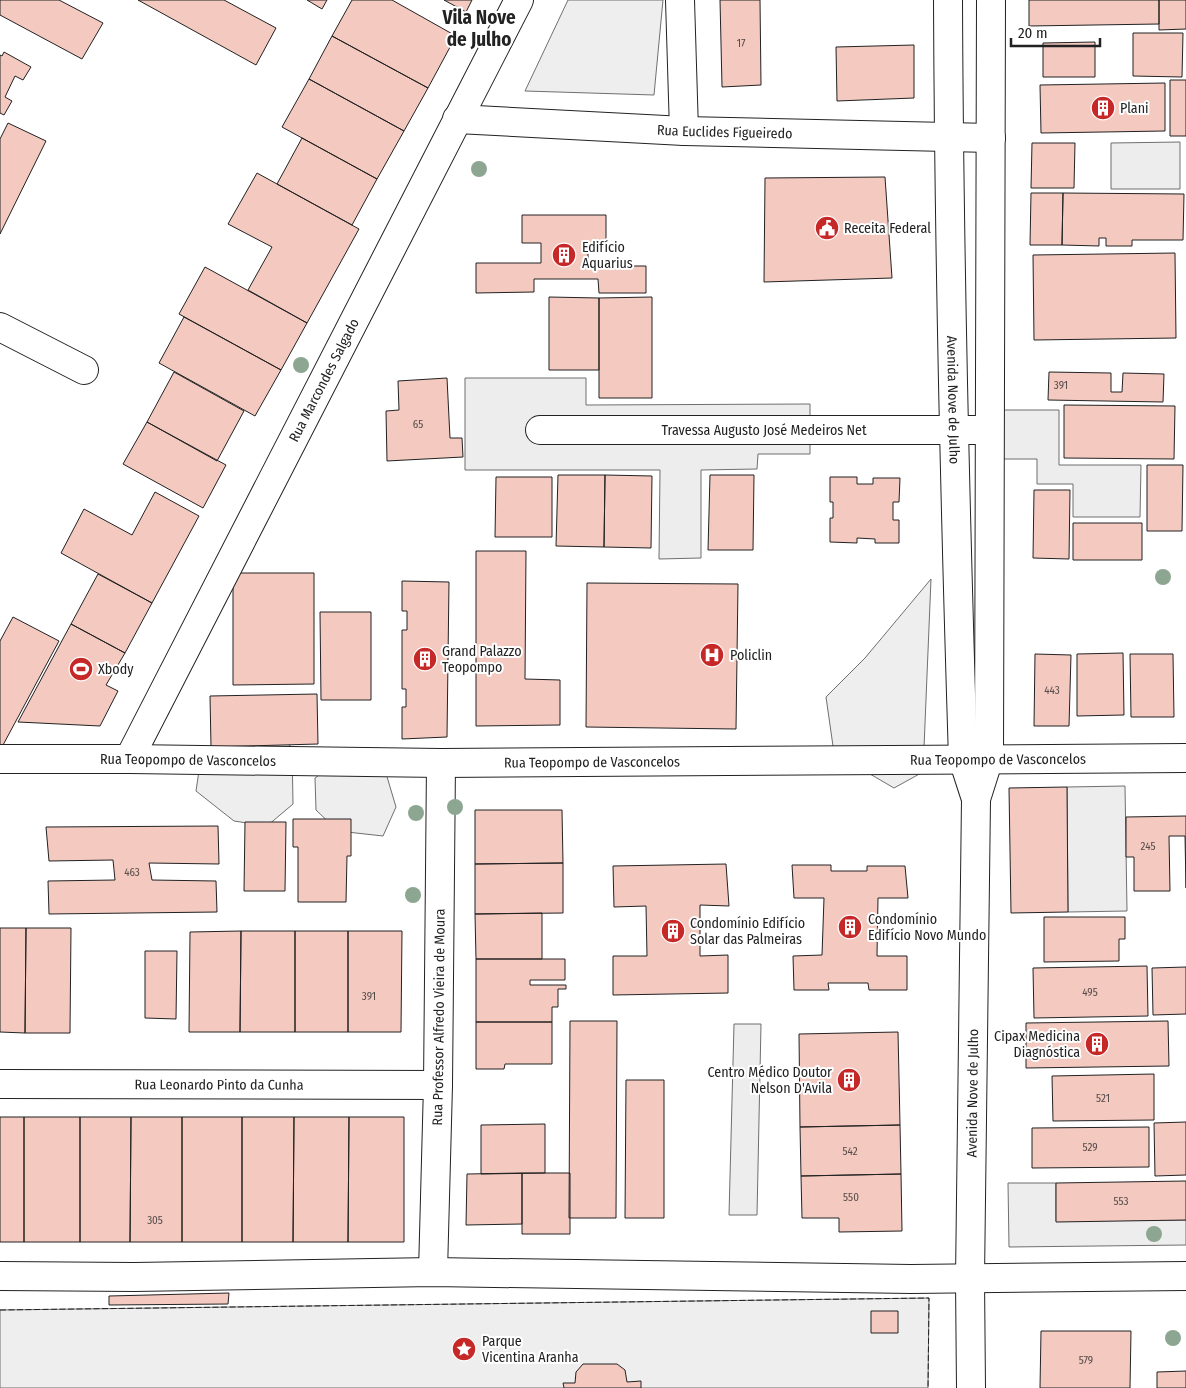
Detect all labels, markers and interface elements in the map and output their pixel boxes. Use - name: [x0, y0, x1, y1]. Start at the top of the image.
- district label: Vila Nove de Julho: [441, 6, 516, 51]
- scale bar: [1011, 15, 1100, 47]
- text: 20 m: [1018, 24, 1048, 42]
- house number: 17: [737, 37, 746, 50]
- building icon: Plani: [1090, 95, 1116, 121]
- place label: Plani: [1120, 100, 1149, 117]
- street label: Rua Euclides Figueiredo: [656, 122, 793, 142]
- public building icon: Receita Federal: [814, 215, 840, 241]
- place label: Receita Federal: [844, 220, 931, 237]
- place label: Edifício Aquarius: [582, 239, 633, 272]
- building icon: Edifício Aquarius: [551, 242, 577, 268]
- street label: Rua Marcondes Salgado: [285, 316, 363, 445]
- street label: Avenida Nove de Julho: [943, 335, 963, 464]
- house number: 391: [1054, 379, 1068, 392]
- house number: 65: [413, 418, 423, 431]
- street label: Travessa Augusto José Medeiros Net: [661, 422, 867, 439]
- hospital icon: Policlin: [699, 642, 725, 668]
- place label: Grand Palazzo Teopompo: [442, 643, 522, 676]
- building icon: Grand Palazzo Teopompo: [412, 646, 438, 672]
- place label: Policlin: [730, 647, 772, 664]
- sports icon: Xbody: [68, 656, 94, 682]
- place label: Xbody: [98, 661, 134, 678]
- house number: 443: [1044, 684, 1060, 697]
- street label: Rua Teopompo de Vasconcelos: [100, 751, 276, 770]
- street label: Rua Teopompo de Vasconcelos: [910, 751, 1086, 769]
- street label: Rua Teopompo de Vasconcelos: [504, 753, 680, 772]
- house number: 245: [1141, 840, 1155, 853]
- house number: 463: [124, 866, 140, 879]
- street label: Rua Professor Alfredo Vieira de Moura: [429, 908, 449, 1126]
- place label: Condomínio Edifício Novo Mundo: [868, 911, 986, 944]
- building icon: Condomínio Edifício Novo Mundo: [837, 914, 863, 940]
- place label: Condomínio Edifício Solar das Palmeiras: [690, 915, 805, 948]
- building icon: Condomínio Edifício Solar das Palmeiras: [660, 918, 686, 944]
- house number: 495: [1082, 986, 1098, 999]
- house number: 391: [362, 990, 376, 1003]
- place label: Cipax Medicina Diagnóstica: [994, 1028, 1080, 1061]
- street label: Avenida Nove de Julho: [964, 1029, 982, 1157]
- building icon: Cipax Medicina Diagnóstica: [1084, 1031, 1110, 1057]
- place label: Centro Médico Doutor Nelson D'Avila: [707, 1064, 832, 1097]
- building icon: Centro Médico Doutor Nelson D'Avila: [836, 1067, 862, 1093]
- street label: Rua Leonardo Pinto da Cunha: [134, 1076, 304, 1094]
- house number: 521: [1096, 1092, 1110, 1105]
- house number: 529: [1082, 1141, 1098, 1154]
- house number: 542: [842, 1145, 858, 1158]
- house number: 550: [843, 1191, 859, 1204]
- house number: 553: [1114, 1195, 1128, 1208]
- house number: 305: [147, 1214, 163, 1227]
- place label: Parque Vicentina Aranha: [482, 1333, 579, 1366]
- place icon: Parque Vicentina Aranha: [451, 1336, 477, 1362]
- house number: 579: [1079, 1354, 1093, 1367]

